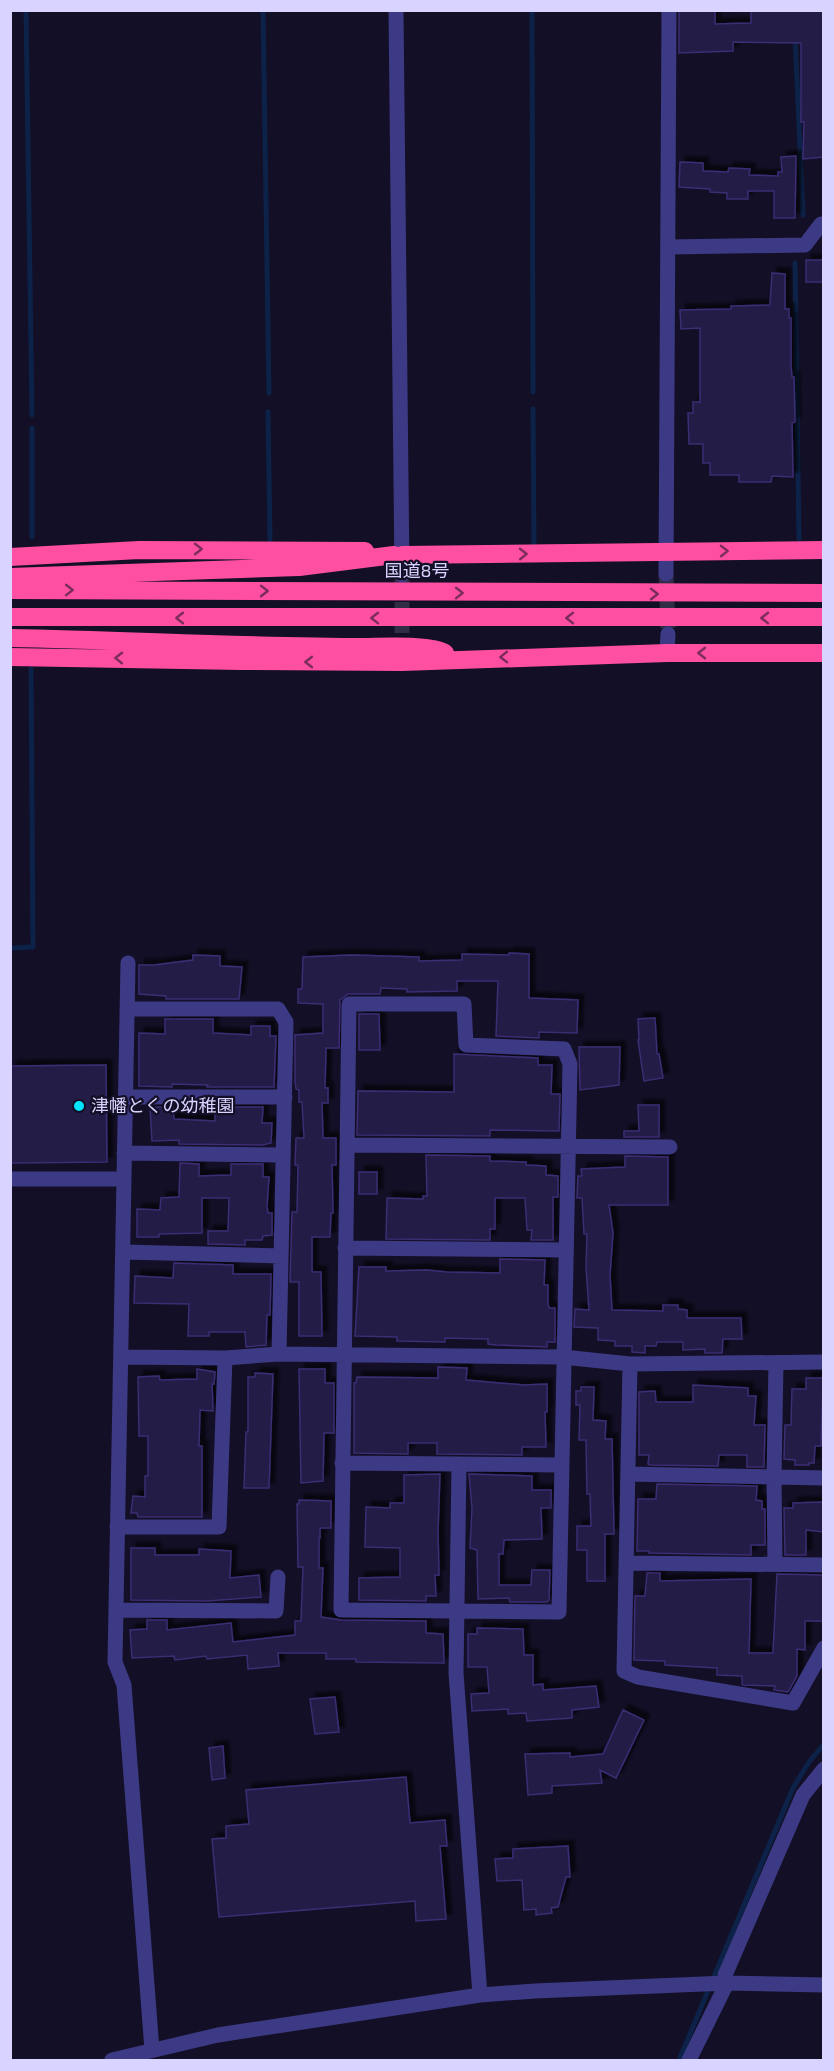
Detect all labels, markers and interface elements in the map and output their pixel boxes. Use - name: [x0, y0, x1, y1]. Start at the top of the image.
- one-way arrow: [193, 543, 202, 555]
- one-way arrow: [720, 545, 729, 557]
- one-way arrow: [519, 547, 528, 560]
- street label: 国道8号: [385, 559, 449, 581]
- one-way arrow: [64, 584, 73, 596]
- one-way arrow: [259, 585, 268, 598]
- one-way arrow: [454, 587, 463, 599]
- one-way arrow: [649, 588, 658, 600]
- one-way arrow: [761, 611, 770, 624]
- one-way arrow: [176, 612, 185, 624]
- one-way arrow: [371, 612, 380, 624]
- one-way arrow: [566, 612, 575, 624]
- one-way arrow: [698, 647, 707, 659]
- one-way arrow: [499, 651, 508, 664]
- one-way arrow: [115, 652, 124, 665]
- one-way arrow: [304, 656, 313, 668]
- place label: 津幡とくの幼稚園: [91, 1094, 234, 1116]
- marker: 津幡とくの幼稚園: [72, 1099, 86, 1113]

